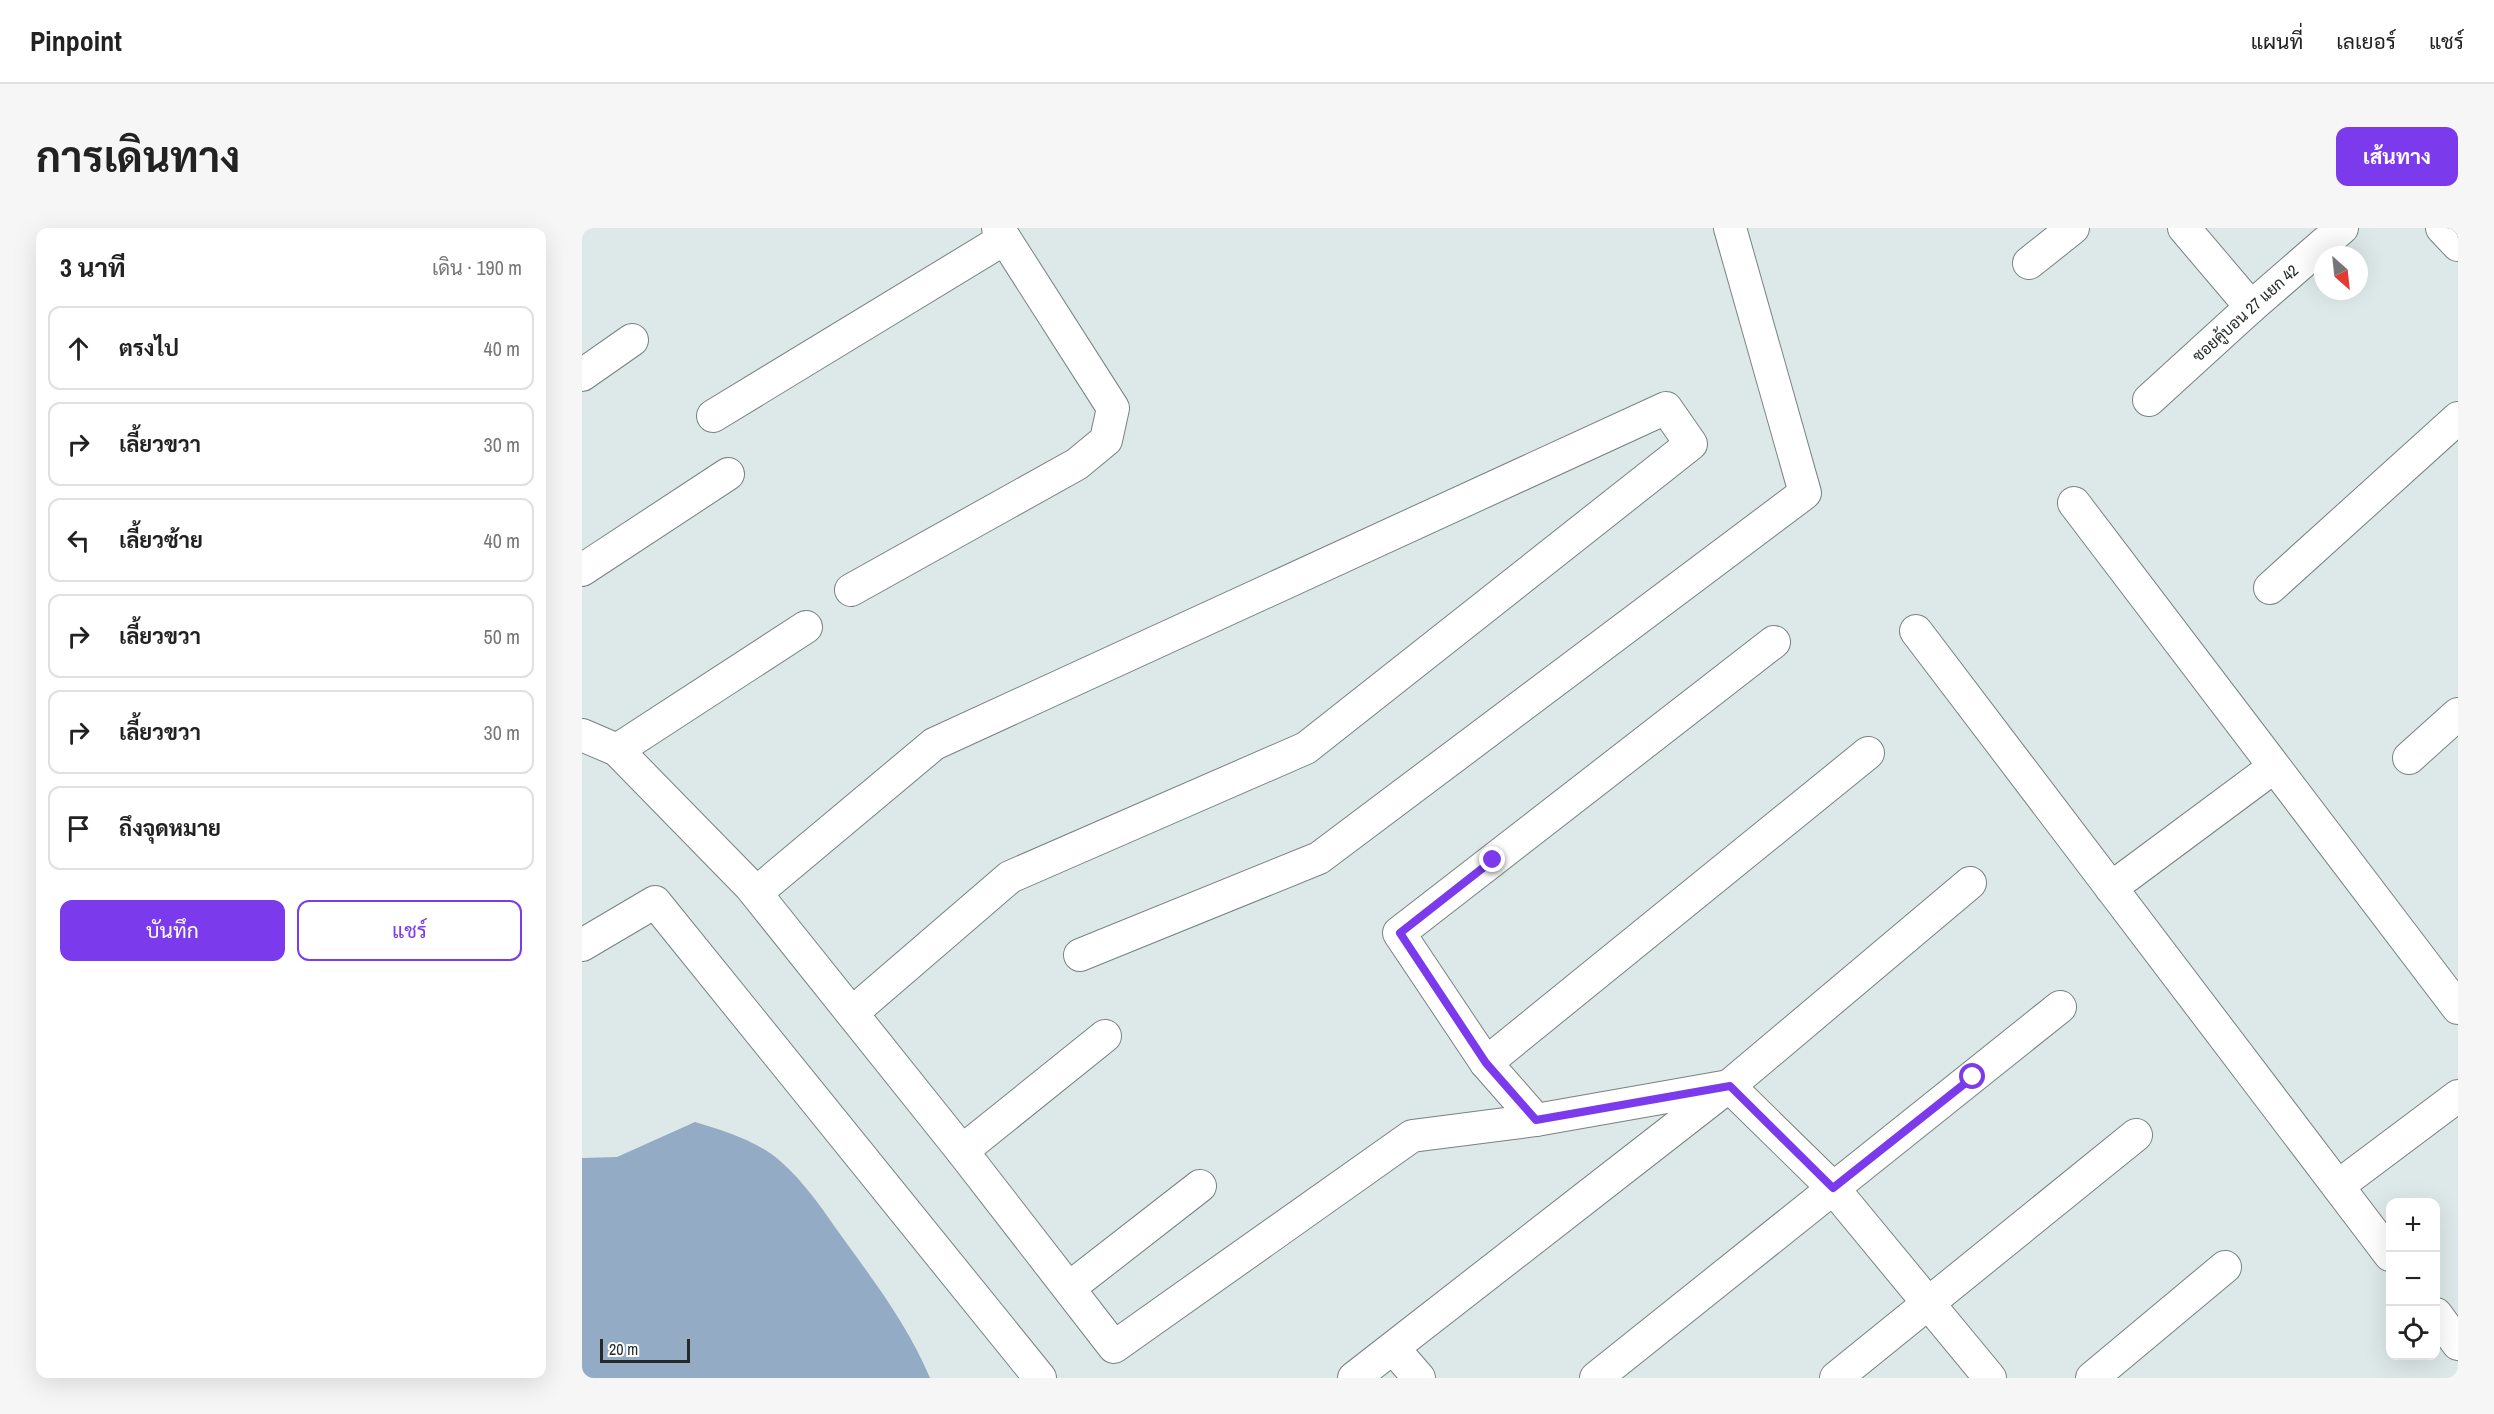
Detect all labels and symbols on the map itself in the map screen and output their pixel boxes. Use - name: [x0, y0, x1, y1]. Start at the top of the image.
- north arrow: [2314, 246, 2368, 300]
- street label: ซอยคู้บอน 27 แยก 42: [2187, 259, 2303, 367]
- route end: [1479, 846, 1505, 872]
- route start: [1959, 1063, 1985, 1089]
- scale bar: [600, 1336, 690, 1364]

